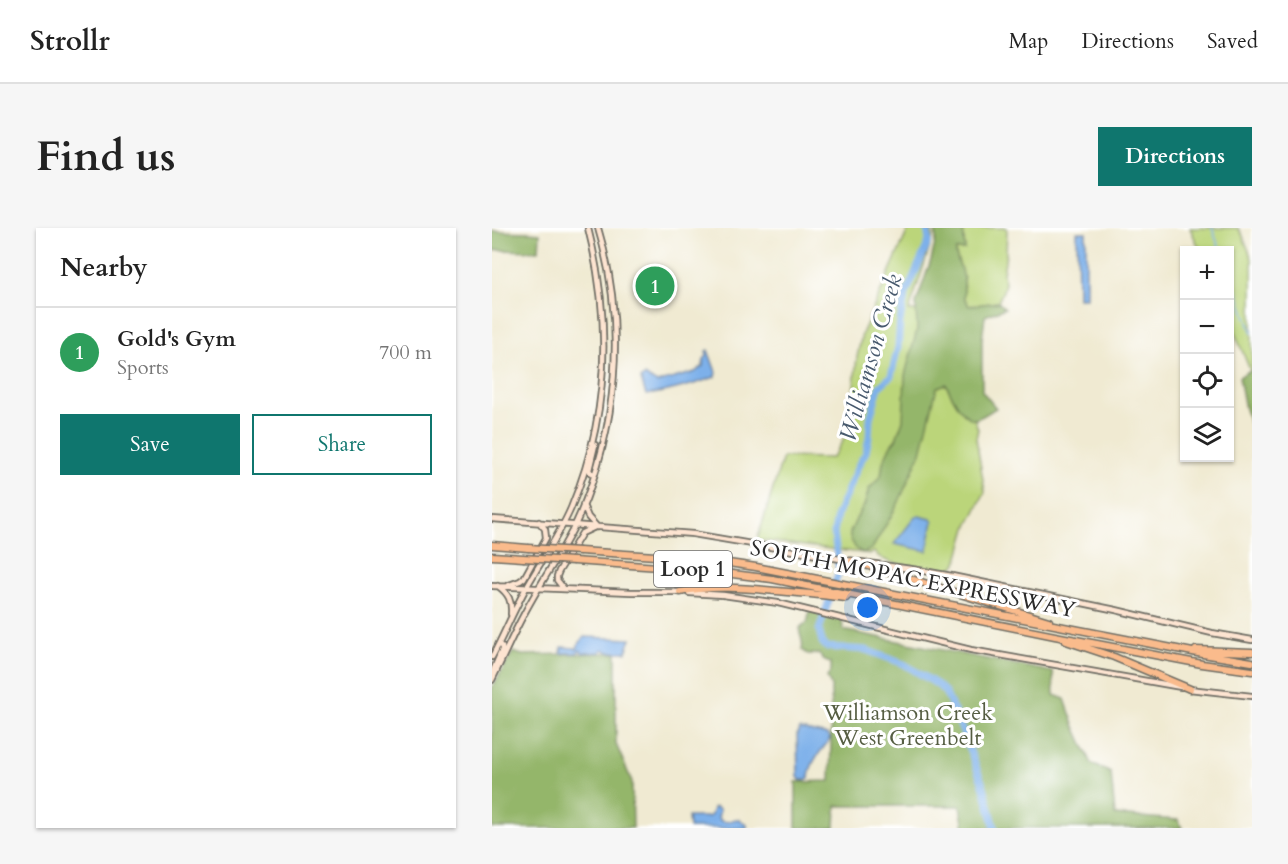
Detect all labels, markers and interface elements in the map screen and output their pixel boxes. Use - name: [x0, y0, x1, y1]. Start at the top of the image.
- text: Strollr: [30, 22, 110, 60]
- text: Map: [1008, 27, 1048, 56]
- text: Directions: [1081, 27, 1174, 56]
- text: Saved: [1207, 27, 1258, 56]
- button: Directions: [1098, 127, 1252, 186]
- text: Find us: [36, 128, 176, 185]
- map controls: [1180, 246, 1234, 462]
- button: +: [1180, 246, 1234, 300]
- text: Nearby: [60, 250, 148, 285]
- pin: 1: [636, 264, 674, 308]
- water label: Williamson Creek: [831, 270, 911, 446]
- button: −: [1180, 300, 1234, 354]
- text: Gold's Gym: [117, 324, 236, 354]
- text: 1: [74, 339, 85, 366]
- text: 700 m: [379, 339, 432, 366]
- text: Sports: [117, 354, 169, 381]
- button: locate: [1180, 354, 1234, 408]
- button: layers: [1180, 408, 1234, 462]
- button: Save: [60, 414, 240, 475]
- button: Share: [252, 414, 432, 475]
- street label: SOUTH MOPAC EXPRESSWAY: [748, 533, 1079, 625]
- road number: Loop 1: [654, 551, 732, 587]
- your location: [853, 593, 882, 622]
- park label: Williamson Creek West Greenbelt: [822, 698, 993, 753]

